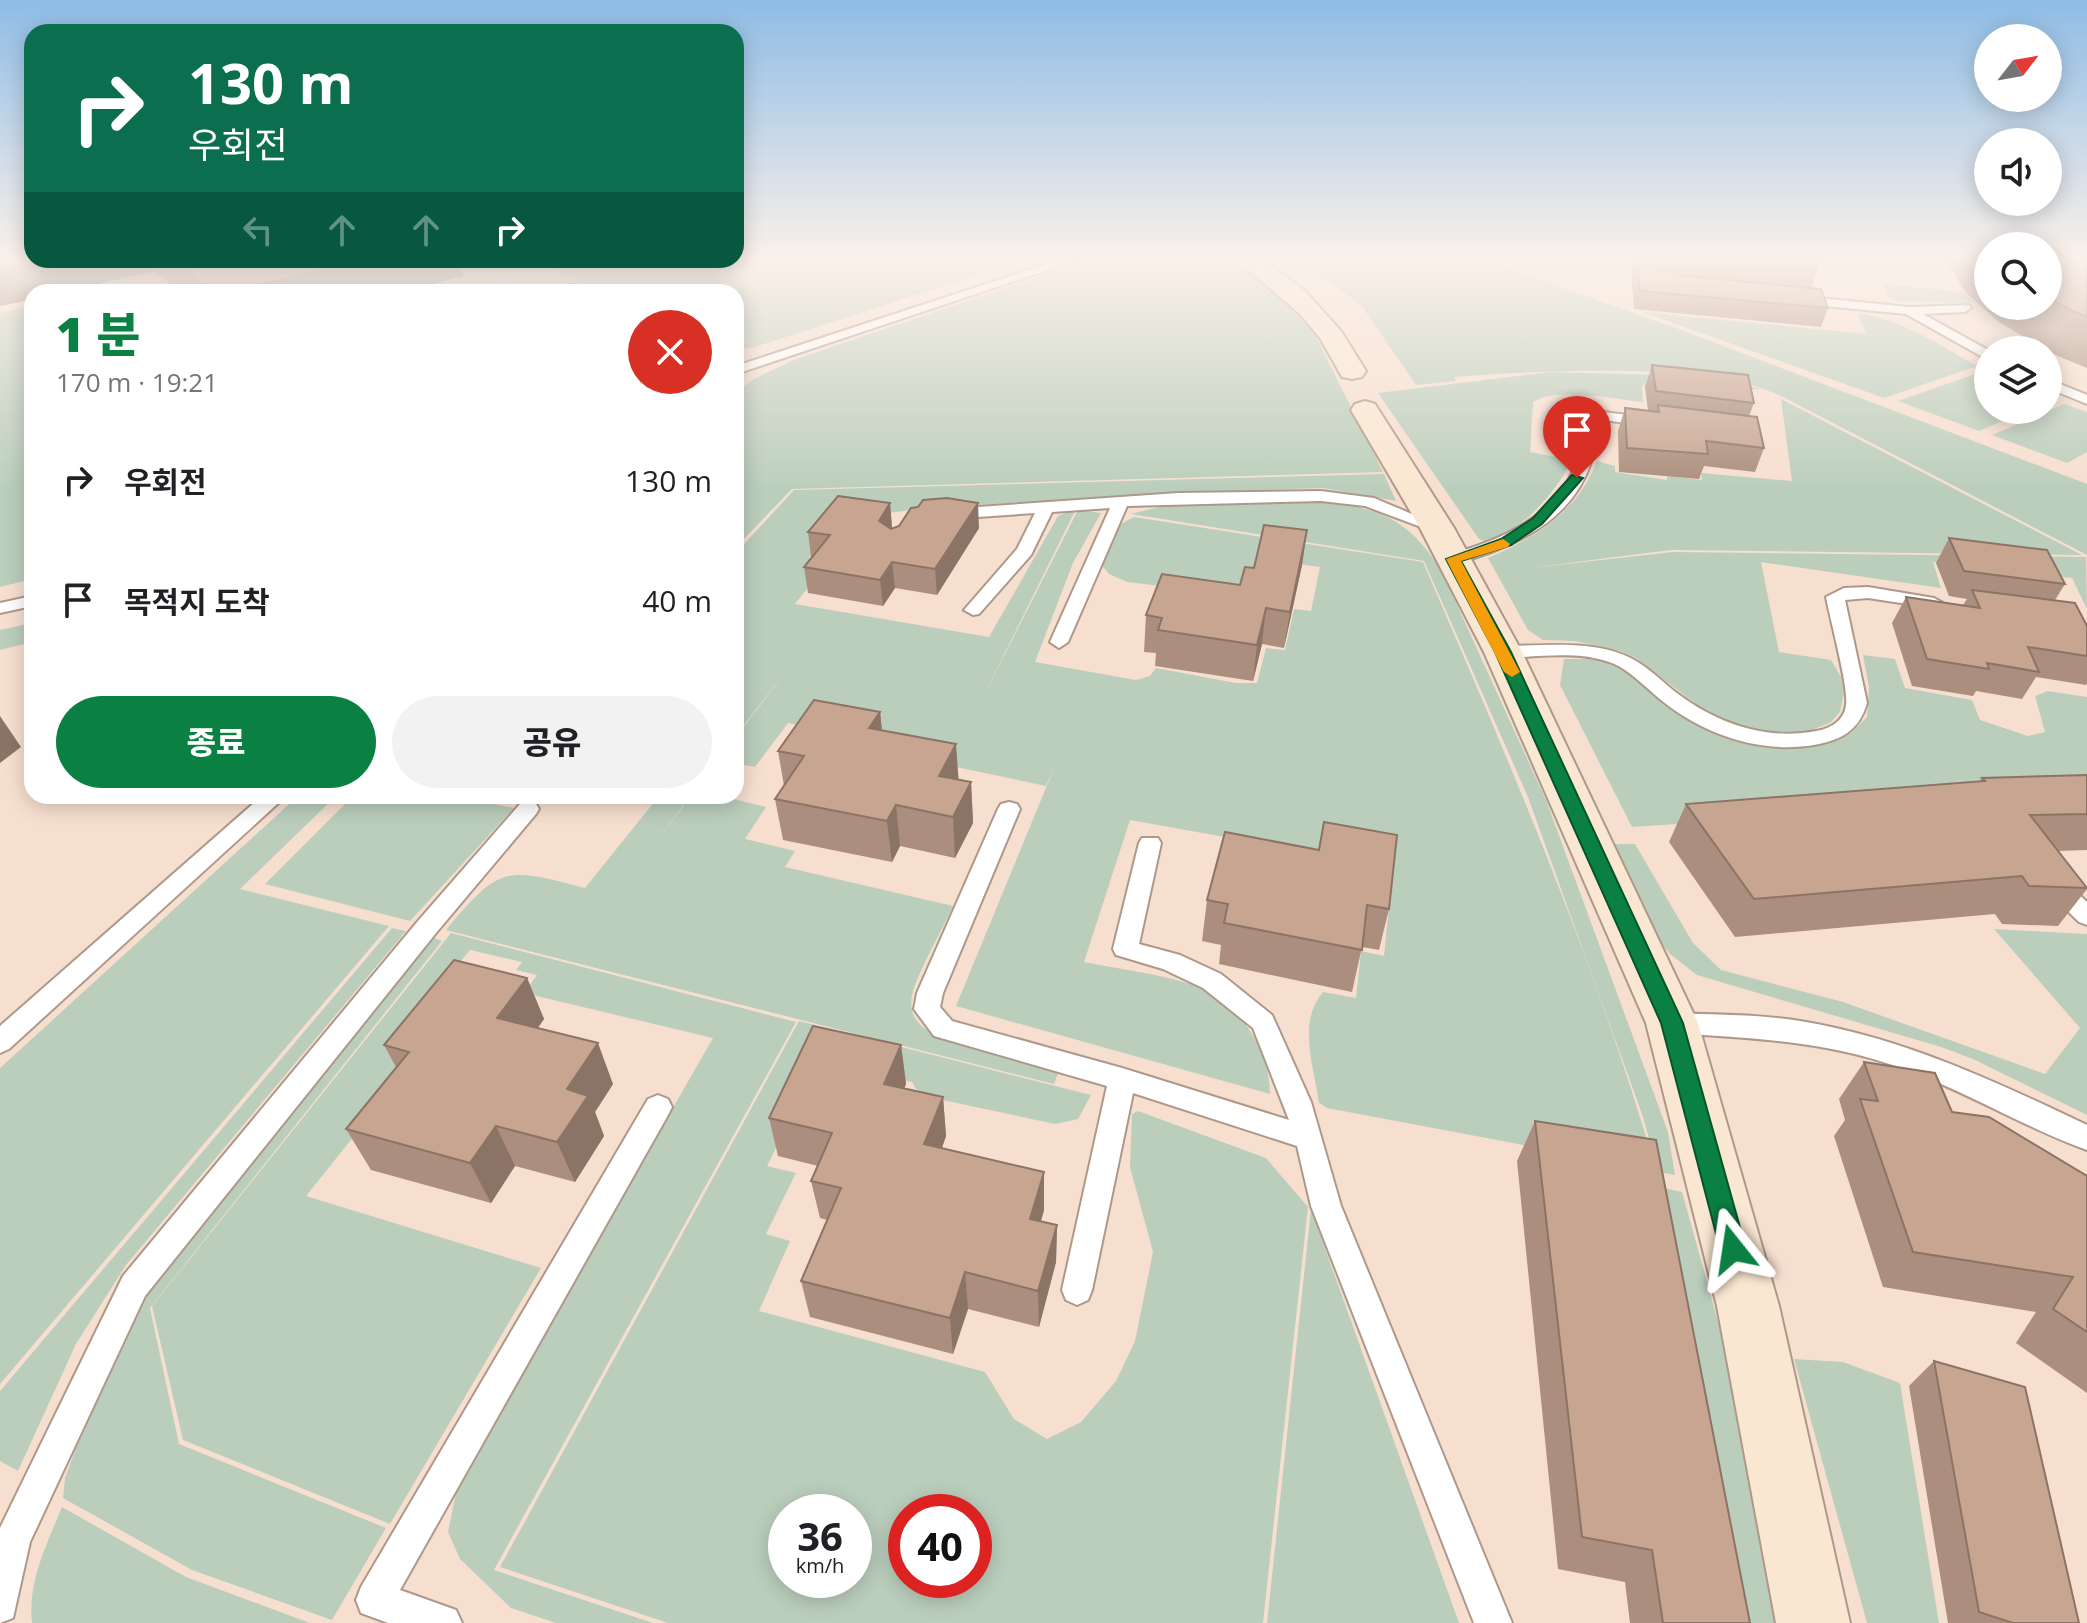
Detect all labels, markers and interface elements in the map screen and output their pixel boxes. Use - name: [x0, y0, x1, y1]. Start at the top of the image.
- north arrow: [1974, 24, 2062, 112]
- map controls: [1974, 24, 2062, 424]
- text: 130 m: [188, 44, 354, 120]
- icon: right: [56, 56, 160, 160]
- text: 우회전: [188, 120, 287, 169]
- button: sound: [1974, 128, 2062, 216]
- icon: left: [236, 208, 280, 252]
- icon: ahead: [320, 208, 364, 252]
- icon: ahead: [404, 208, 448, 252]
- icon: right: [488, 208, 532, 252]
- button: search: [1974, 232, 2062, 320]
- text: 1 분: [56, 301, 141, 366]
- button: close: [628, 310, 712, 394]
- button: layers: [1974, 336, 2062, 424]
- text: 170 m · 19:21: [56, 364, 218, 400]
- pin: [1543, 396, 1611, 478]
- icon: arrive: [1555, 408, 1599, 452]
- icon: right: [56, 458, 100, 502]
- text: 130 m: [625, 460, 712, 501]
- text: 우회전: [124, 461, 207, 502]
- icon: arrive: [56, 578, 100, 622]
- text: 40 m: [642, 580, 712, 621]
- text: 목적지 도착: [124, 581, 270, 622]
- button: 종료: [56, 696, 376, 788]
- button: 공유: [392, 696, 712, 788]
- position arrow: [1691, 1207, 1775, 1291]
- speed limit sign: 40: [888, 1494, 992, 1598]
- text: 36: [797, 1508, 843, 1563]
- text: km/h: [796, 1552, 844, 1579]

